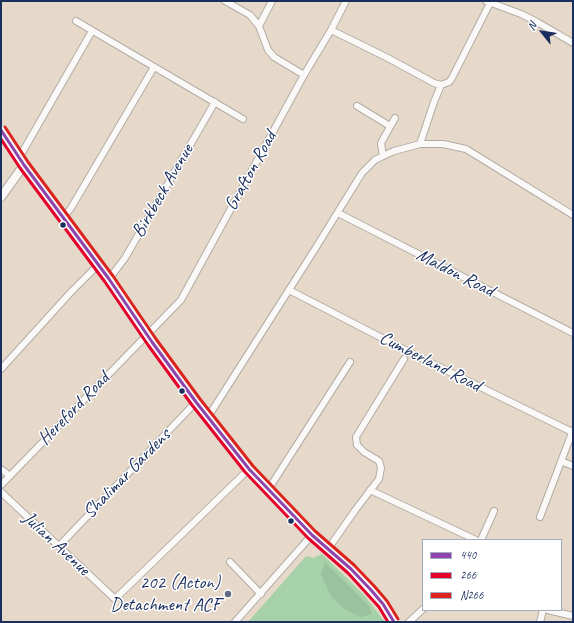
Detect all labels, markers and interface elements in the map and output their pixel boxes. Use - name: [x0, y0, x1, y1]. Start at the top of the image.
- north arrow: [522, 12, 562, 52]
- text: N: [524, 20, 539, 32]
- street label: Grafton Road: [220, 127, 282, 215]
- street label: Birkbeck Avenue: [127, 140, 199, 242]
- unlabelled marker: [58, 220, 68, 230]
- street label: Maldon Road: [412, 244, 498, 302]
- street label: Cumberland Road: [375, 327, 485, 397]
- street label: Hereford Road: [34, 368, 114, 450]
- unlabelled marker: [177, 386, 187, 396]
- street label: Shalimar Gardens: [78, 424, 176, 524]
- street label: Julian Avenue: [18, 507, 94, 581]
- unlabelled marker: [286, 516, 296, 526]
- legend: [422, 539, 562, 611]
- text: 440: [460, 547, 476, 563]
- text: 266: [460, 567, 476, 583]
- place label: 202 (Acton) Detachment ACF: [110, 572, 220, 616]
- text: N266: [460, 587, 483, 603]
- marker: 202 (Acton) Detachment ACF: [223, 589, 233, 599]

